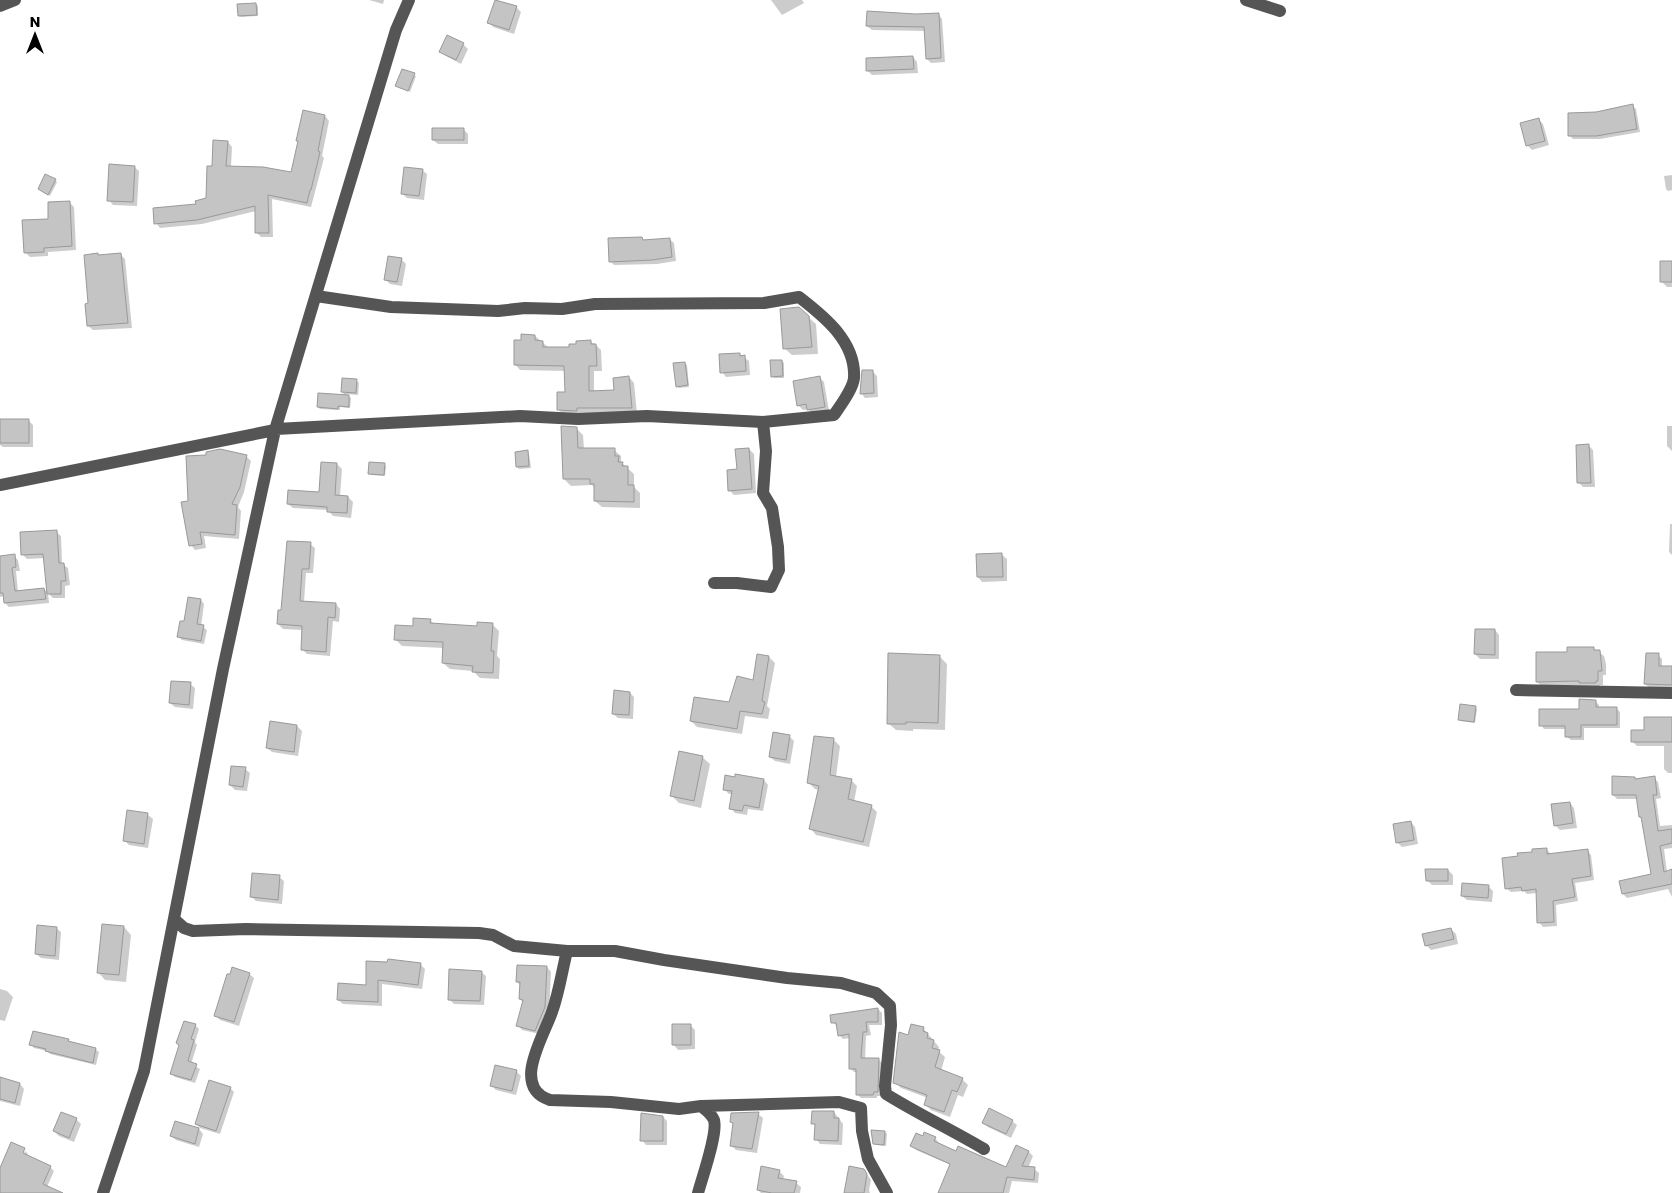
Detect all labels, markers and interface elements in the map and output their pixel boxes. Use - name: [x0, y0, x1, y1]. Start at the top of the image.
- north arrow: [10, 10, 60, 60]
- text: N: [30, 12, 40, 32]

